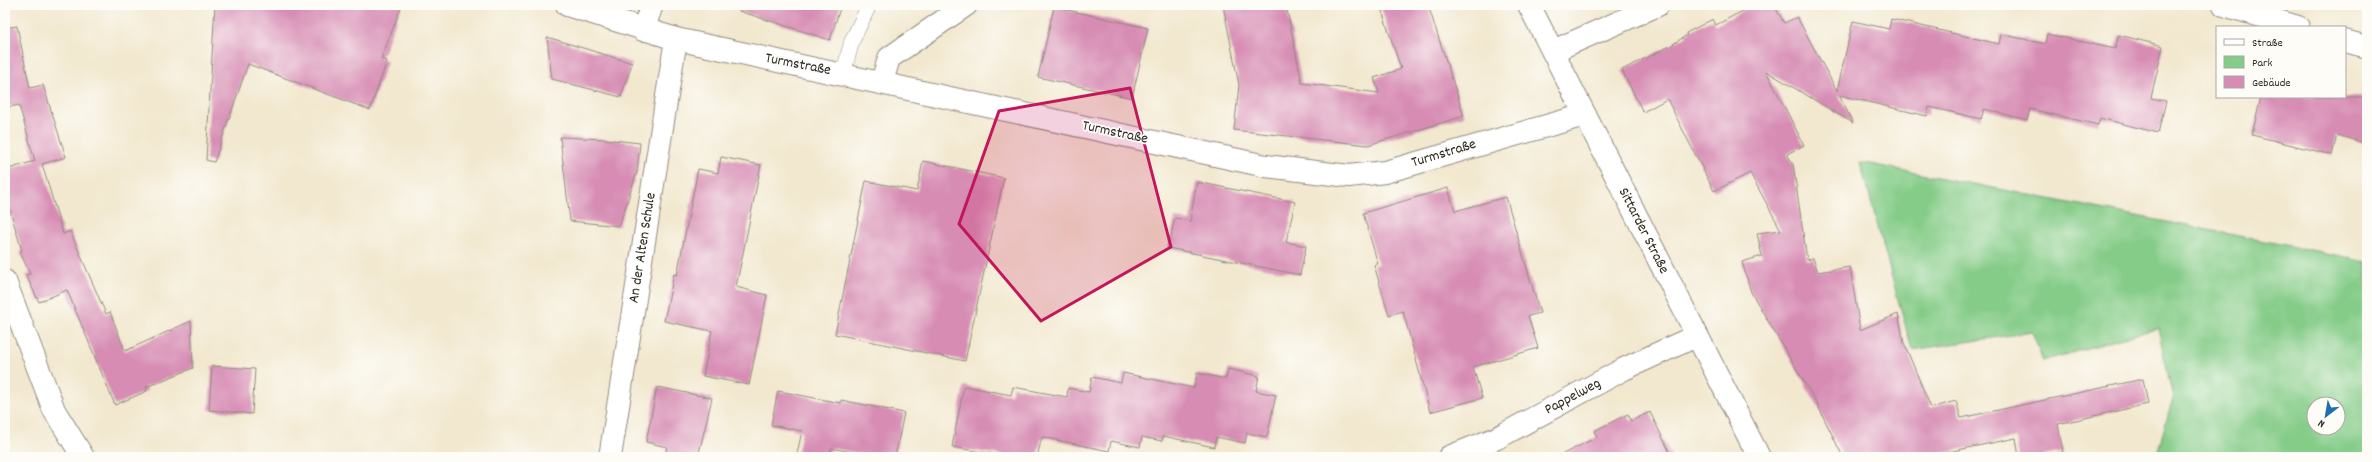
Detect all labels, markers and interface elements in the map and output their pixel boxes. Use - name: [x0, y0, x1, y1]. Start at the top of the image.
- legend: [2216, 26, 2346, 98]
- text: Straße: [2252, 35, 2283, 52]
- street label: Turmstraße: [763, 48, 833, 82]
- text: Park: [2252, 55, 2273, 72]
- text: Gebäude: [2252, 75, 2291, 92]
- street label: Turmstraße: [1080, 115, 1150, 151]
- street label: Turmstraße: [1409, 134, 1479, 174]
- street label: Sittarder Straße: [1612, 184, 1674, 278]
- street label: An der Alten Schule: [623, 191, 663, 305]
- street label: Pappelweg: [1541, 373, 1605, 421]
- north arrow: [2306, 396, 2346, 436]
- text: N: [2315, 414, 2328, 431]

